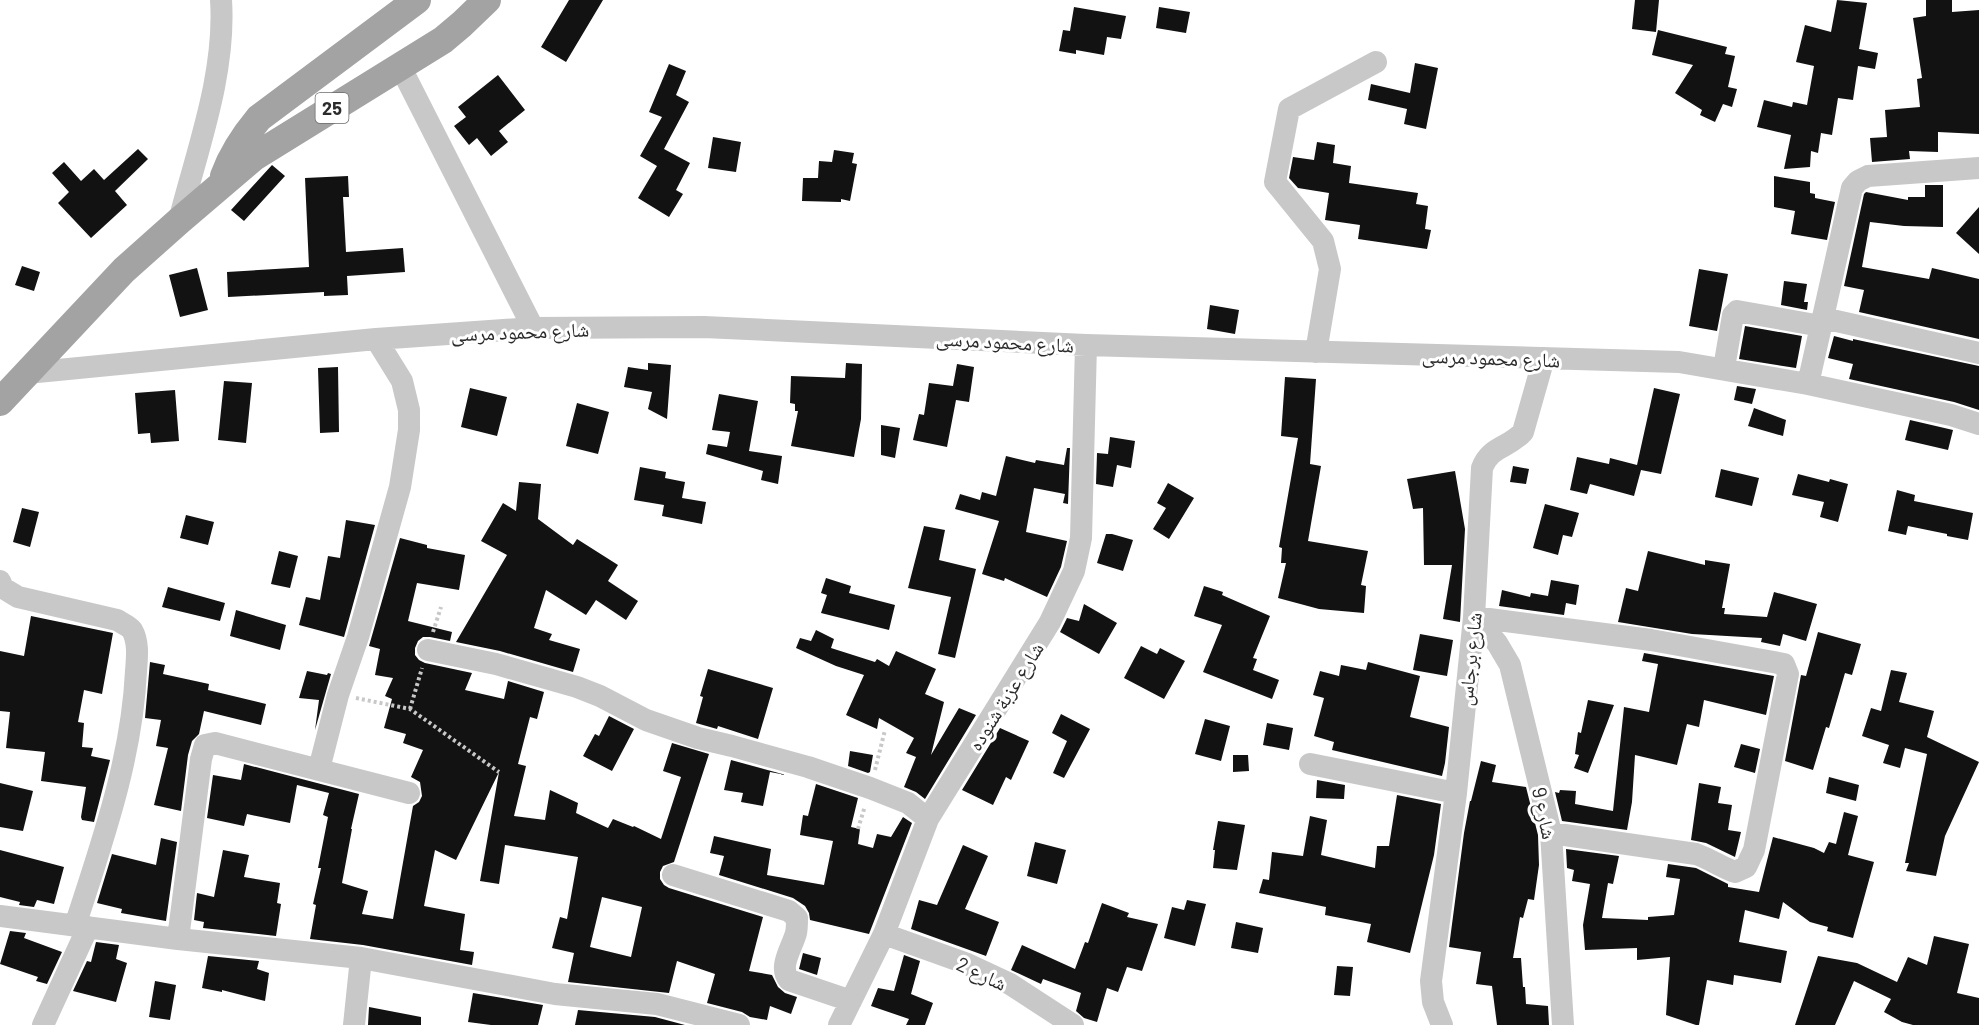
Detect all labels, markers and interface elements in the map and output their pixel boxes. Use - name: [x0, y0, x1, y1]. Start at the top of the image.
- road number: 25: [316, 93, 348, 123]
- street label: شارع محمود مرسى: [450, 317, 590, 347]
- street label: شارع محمود مرسى: [935, 325, 1075, 359]
- street label: شارع محمود مرسى: [1421, 343, 1561, 373]
- street label: شارع برجاس: [1452, 611, 1488, 707]
- street label: شارع عزبة شنوده: [962, 637, 1050, 756]
- street label: شارع 9: [1526, 785, 1562, 842]
- street label: شارع 2: [952, 951, 1011, 997]

